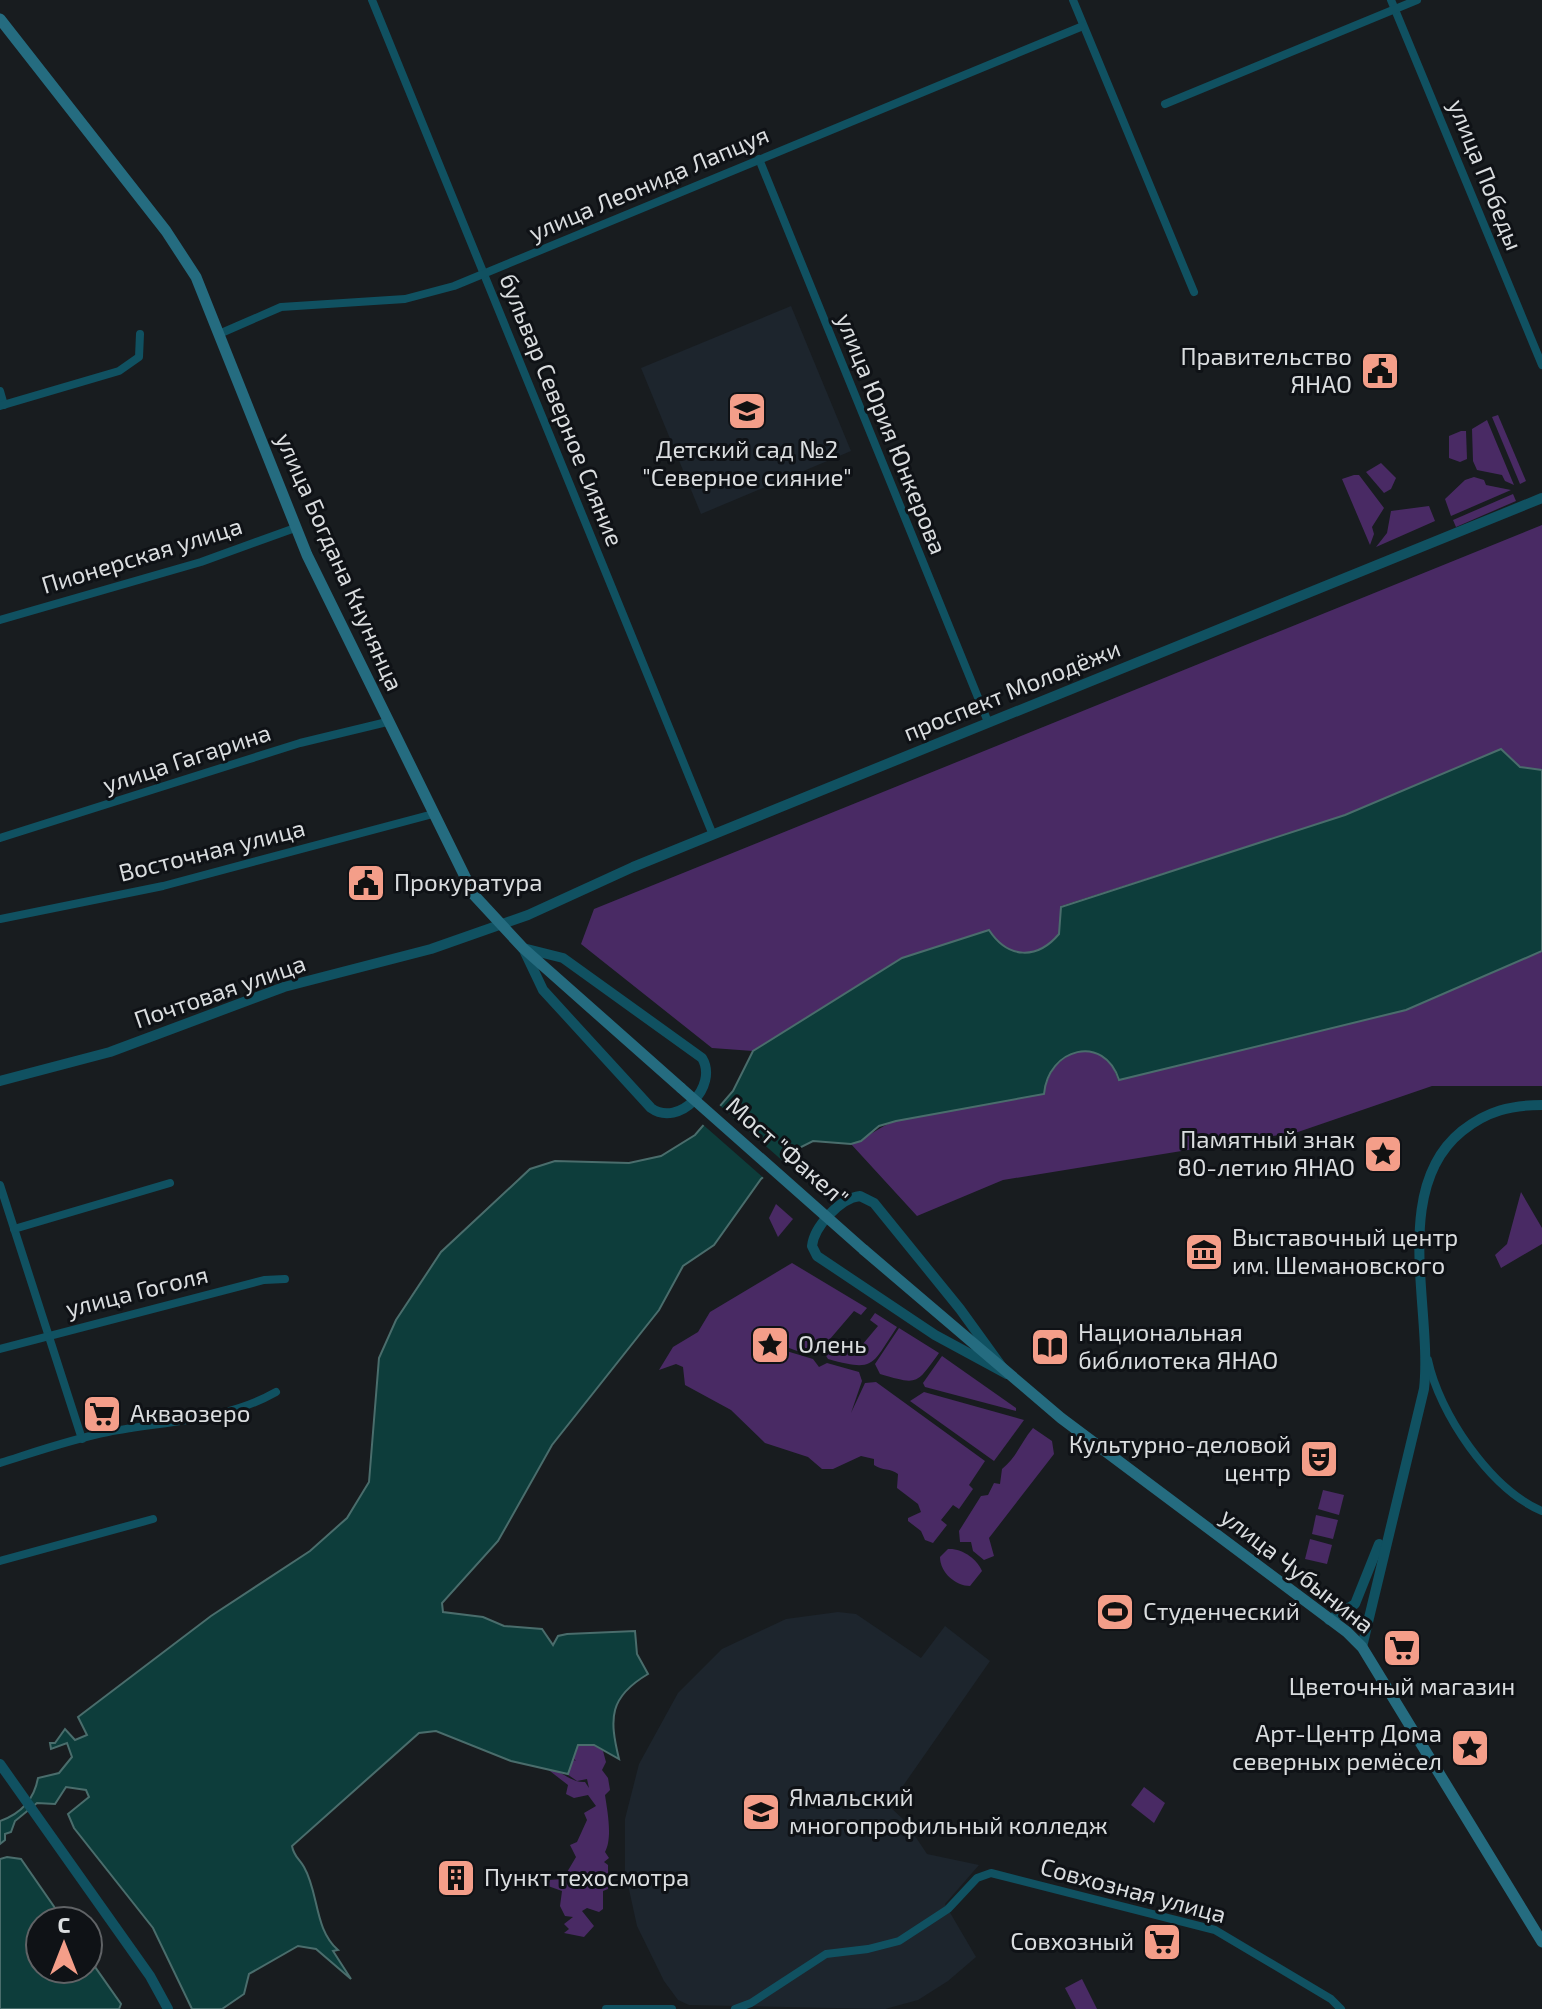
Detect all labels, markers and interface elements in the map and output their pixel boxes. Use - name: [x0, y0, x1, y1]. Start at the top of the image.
- street label: улица Победы: [1442, 95, 1530, 254]
- street label: улица Леонида Лапцуя: [524, 119, 773, 247]
- street label: бульвар Северное Сияние: [493, 269, 630, 551]
- street label: улица Юрия Юнкерова: [830, 309, 954, 559]
- place label: Правительство ЯНАО: [1180, 341, 1352, 398]
- public building icon: Правительство ЯНАО: [1359, 350, 1401, 392]
- school or university icon: Детский сад №2 "Северное сияние": [726, 390, 768, 432]
- street label: улица Богдана Кнунянца: [269, 428, 410, 695]
- place label: Детский сад №2 "Северное сияние": [642, 434, 852, 491]
- street label: Пионерская улица: [38, 510, 246, 600]
- street label: проспект Молодёжи: [899, 633, 1124, 746]
- street label: улица Гагарина: [99, 717, 275, 799]
- street label: Восточная улица: [115, 812, 308, 888]
- public building icon: Прокуратура: [345, 862, 387, 904]
- place label: Прокуратура: [394, 867, 542, 897]
- street label: Почтовая улица: [130, 948, 310, 1035]
- street label: Мост "Факел": [721, 1090, 855, 1212]
- place label: Памятный знак 80-летию ЯНАО: [1177, 1124, 1355, 1181]
- place icon: Памятный знак 80-летию ЯНАО: [1362, 1133, 1404, 1175]
- place label: Выставочный центр им. Шемановского: [1232, 1222, 1458, 1279]
- museum icon: Выставочный центр им. Шемановского: [1183, 1231, 1225, 1273]
- street label: улица Гоголя: [62, 1259, 211, 1323]
- place label: Национальная библиотека ЯНАО: [1078, 1317, 1278, 1374]
- place icon: Олень: [749, 1324, 791, 1366]
- library icon: Национальная библиотека ЯНАО: [1029, 1326, 1071, 1368]
- place label: Олень: [798, 1329, 867, 1358]
- supermarket icon: Акваозеро: [81, 1393, 123, 1435]
- place label: Акваозеро: [130, 1398, 250, 1427]
- place label: Культурно-деловой центр: [1069, 1429, 1291, 1486]
- theatre icon: Культурно-деловой центр: [1298, 1438, 1340, 1480]
- street label: улица Чубынина: [1215, 1501, 1380, 1639]
- sports icon: Студенческий: [1094, 1591, 1136, 1633]
- place label: Студенческий: [1143, 1596, 1300, 1626]
- supermarket icon: Цветочный магазин: [1381, 1627, 1423, 1669]
- place label: Цветочный магазин: [1289, 1671, 1515, 1700]
- place label: Арт-Центр Дома северных ремёсел: [1232, 1718, 1442, 1775]
- place icon: Арт-Центр Дома северных ремёсел: [1449, 1727, 1491, 1769]
- place label: Ямальский многопрофильный колледж: [789, 1782, 1108, 1839]
- school or university icon: Ямальский многопрофильный колледж: [740, 1791, 782, 1833]
- street label: Совхозная улица: [1037, 1851, 1229, 1929]
- building icon: Пункт техосмотра: [435, 1857, 477, 1899]
- place label: Пункт техосмотра: [484, 1862, 689, 1892]
- north arrow: [24, 1905, 104, 1985]
- text: С: [58, 1911, 71, 1937]
- supermarket icon: Совхозный: [1141, 1921, 1183, 1963]
- place label: Совхозный: [1010, 1926, 1134, 1955]

